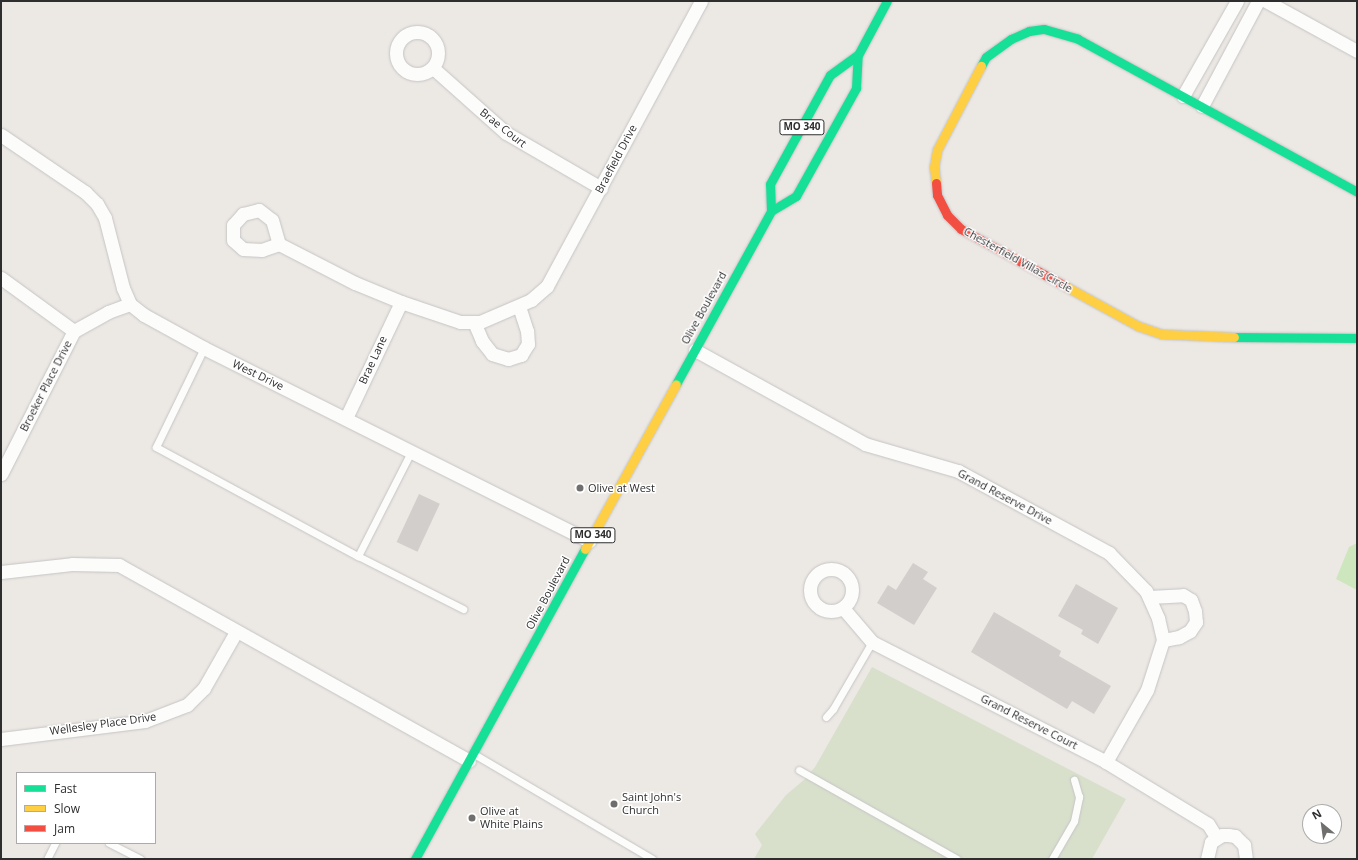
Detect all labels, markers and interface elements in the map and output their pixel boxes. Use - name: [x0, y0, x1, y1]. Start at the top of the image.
- street label: Brae Court: [477, 106, 529, 150]
- road number: MO 340: [779, 119, 825, 135]
- street label: Braefield Drive: [592, 122, 640, 196]
- street label: Chesterfield Villas Circle: [961, 225, 1075, 295]
- street label: Olive Boulevard: [679, 269, 729, 347]
- street label: Brae Lane: [356, 334, 390, 386]
- street label: Broeker Place Drive: [17, 338, 75, 434]
- street label: West Drive: [230, 357, 286, 393]
- street label: Grand Reserve Drive: [955, 466, 1055, 528]
- place label: Olive at West: [588, 481, 655, 495]
- marker: Olive at West: [575, 483, 585, 493]
- road number: MO 340: [570, 527, 616, 543]
- street label: Olive Boulevard: [523, 554, 573, 632]
- street label: Grand Reserve Court: [978, 692, 1080, 752]
- street label: Wellesley Place Drive: [49, 710, 157, 738]
- legend: [16, 772, 156, 844]
- text: Fast: [54, 780, 77, 797]
- place label: Saint John's Church: [622, 791, 681, 817]
- marker: Saint John's Church: [609, 799, 619, 809]
- text: Slow: [54, 800, 80, 817]
- north arrow: [1302, 804, 1342, 844]
- place label: Olive at White Plains: [480, 805, 543, 831]
- text: N: [1309, 805, 1324, 823]
- marker: Olive at White Plains: [467, 813, 477, 823]
- text: Jam: [54, 820, 75, 837]

